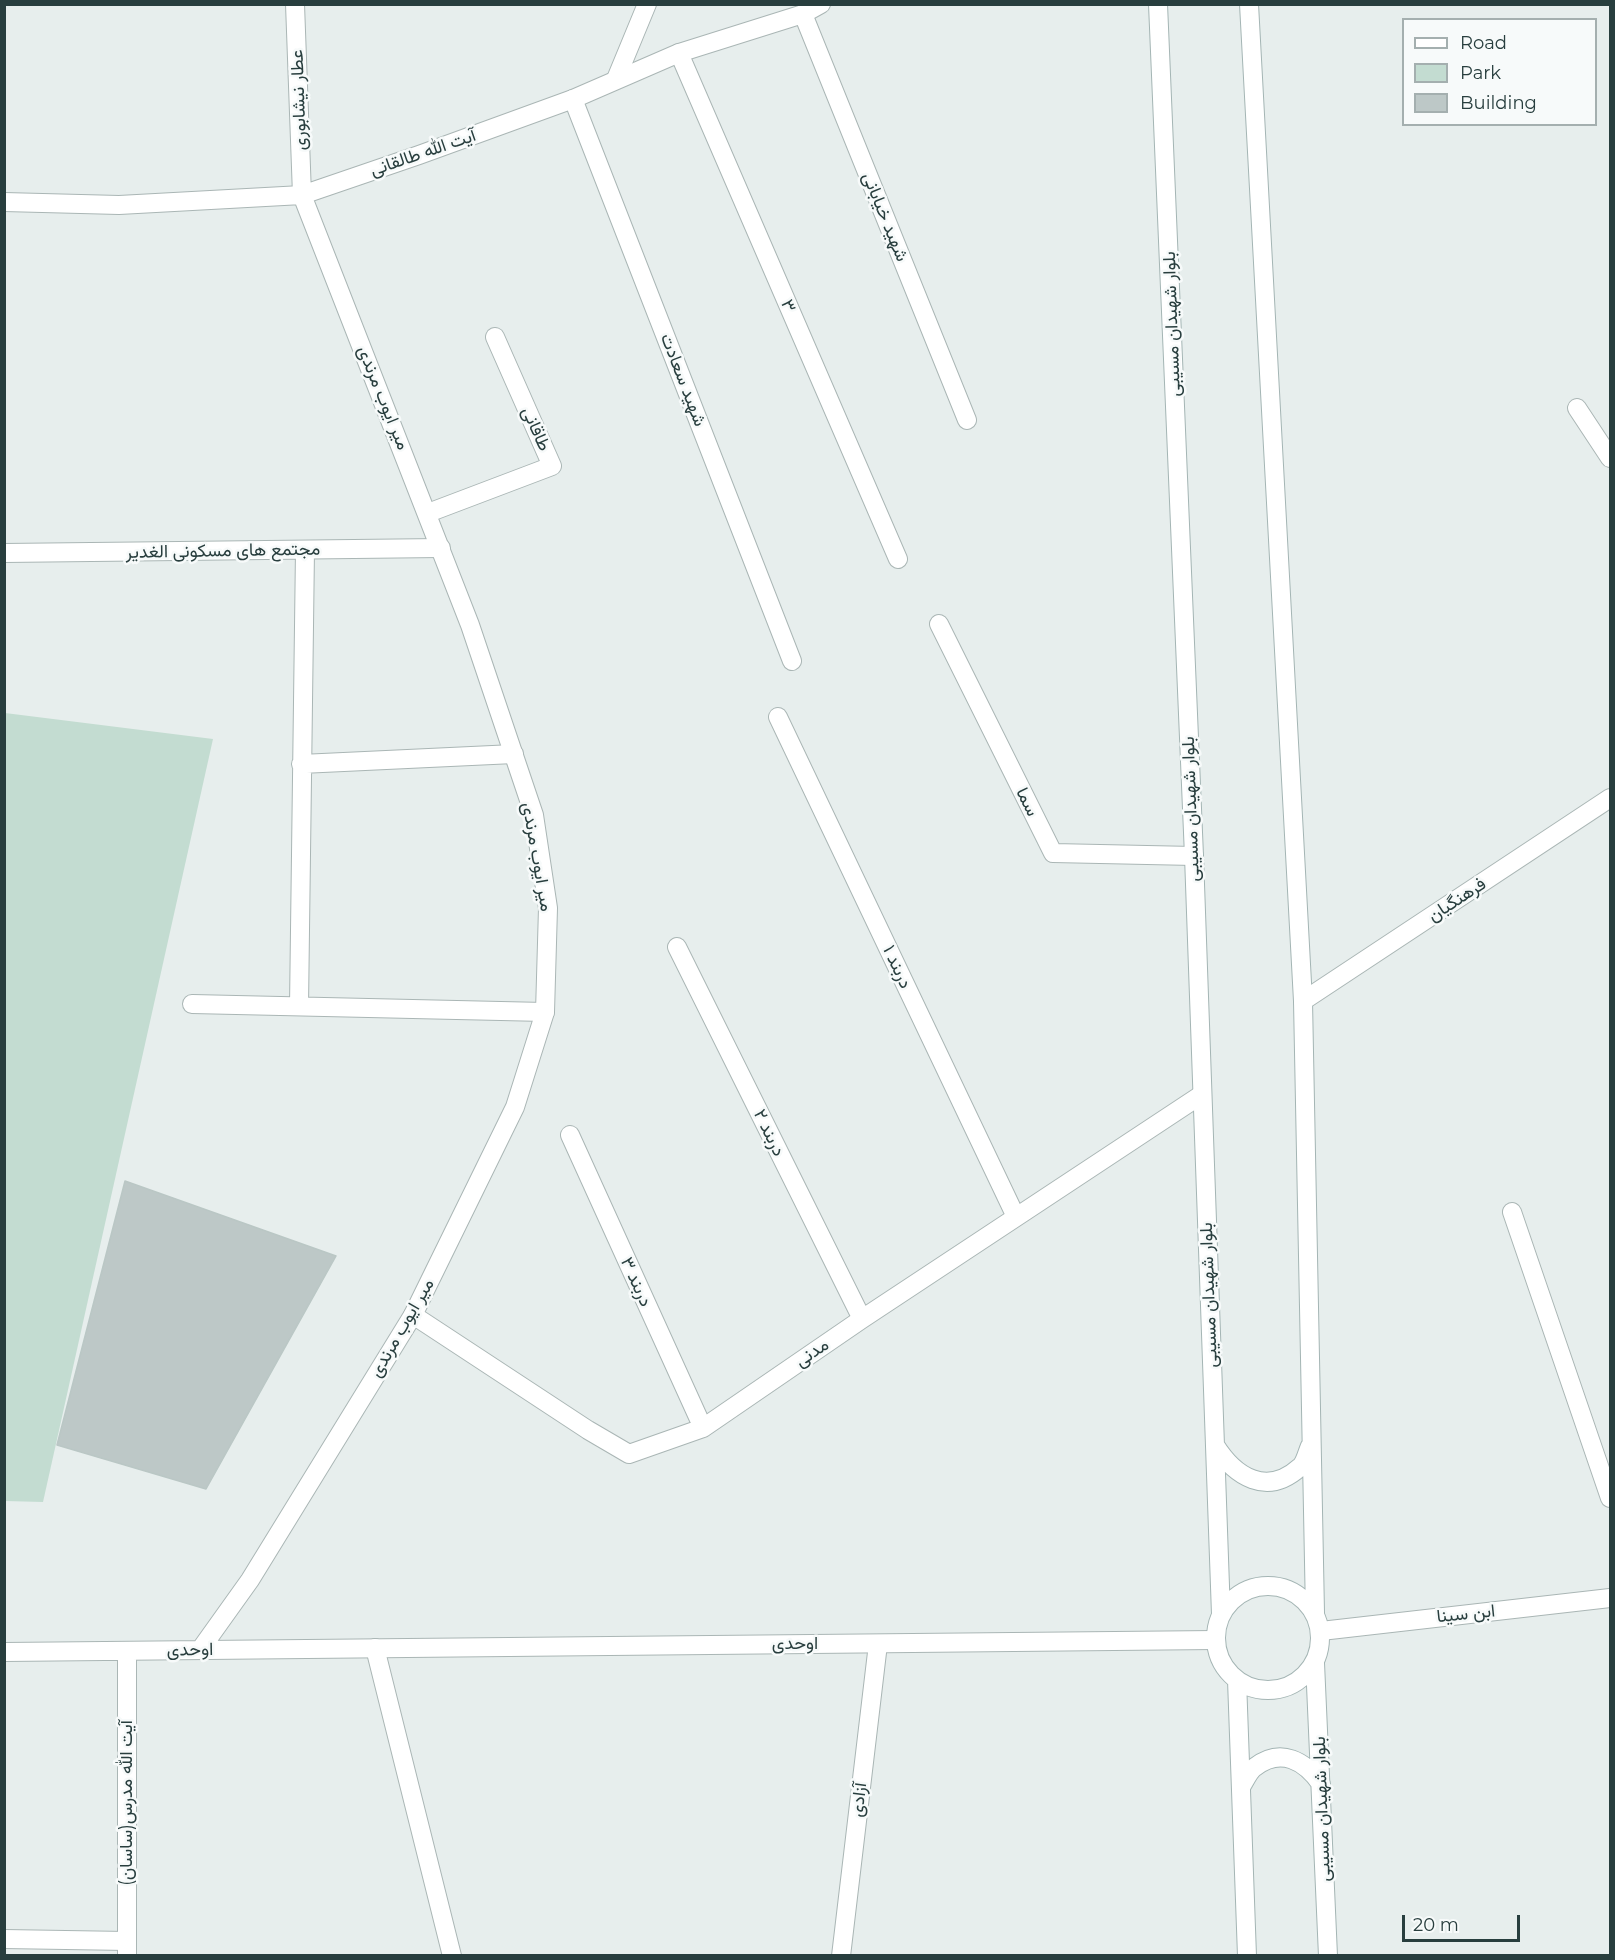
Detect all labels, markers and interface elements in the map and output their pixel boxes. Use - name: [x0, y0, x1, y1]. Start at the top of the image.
- legend: [1402, 18, 1597, 126]
- text: Road: [1460, 32, 1507, 54]
- street label: عطار نیشابوری: [286, 49, 312, 151]
- text: Park: [1460, 62, 1501, 84]
- text: Building: [1460, 92, 1537, 114]
- street label: آیت الله طالقانی: [367, 125, 479, 181]
- street label: شهید خیابانی: [857, 169, 913, 265]
- street label: بلوار شهیدان مسیبی: [1159, 251, 1185, 397]
- street label: ۳: [776, 296, 800, 316]
- street label: شهید سعادت: [655, 331, 711, 429]
- street label: میر ایوب مرندی: [352, 343, 414, 453]
- street label: طاقانی: [517, 404, 555, 454]
- street label: مجتمع های مسکونی الغدیر: [125, 539, 321, 563]
- street label: بلوار شهیدان مسیبی: [1178, 736, 1204, 882]
- street label: سما: [1011, 784, 1043, 820]
- street label: میر ایوب مرندی: [517, 801, 557, 913]
- street label: فرهنگیان: [1424, 873, 1490, 927]
- street label: دربند ۱: [878, 942, 916, 992]
- street label: دربند ۲: [748, 1106, 790, 1160]
- street label: بلوار شهیدان مسیبی: [1196, 1222, 1222, 1368]
- street label: دربند ۳: [616, 1254, 656, 1310]
- street label: میر ایوب مرندی: [365, 1275, 439, 1381]
- street label: مدنی: [791, 1334, 833, 1372]
- street label: ابن سینا: [1436, 1600, 1496, 1628]
- street label: اوحدی: [772, 1633, 818, 1655]
- street label: اوحدی: [167, 1639, 213, 1661]
- street label: آیت الله مدرس(ساسان): [116, 1720, 138, 1886]
- street label: بلوار شهیدان مسیبی: [1309, 1736, 1335, 1882]
- street label: آزادی: [846, 1782, 872, 1818]
- scale bar: [1405, 1903, 1524, 1941]
- text: 20 m: [1413, 1914, 1459, 1936]

